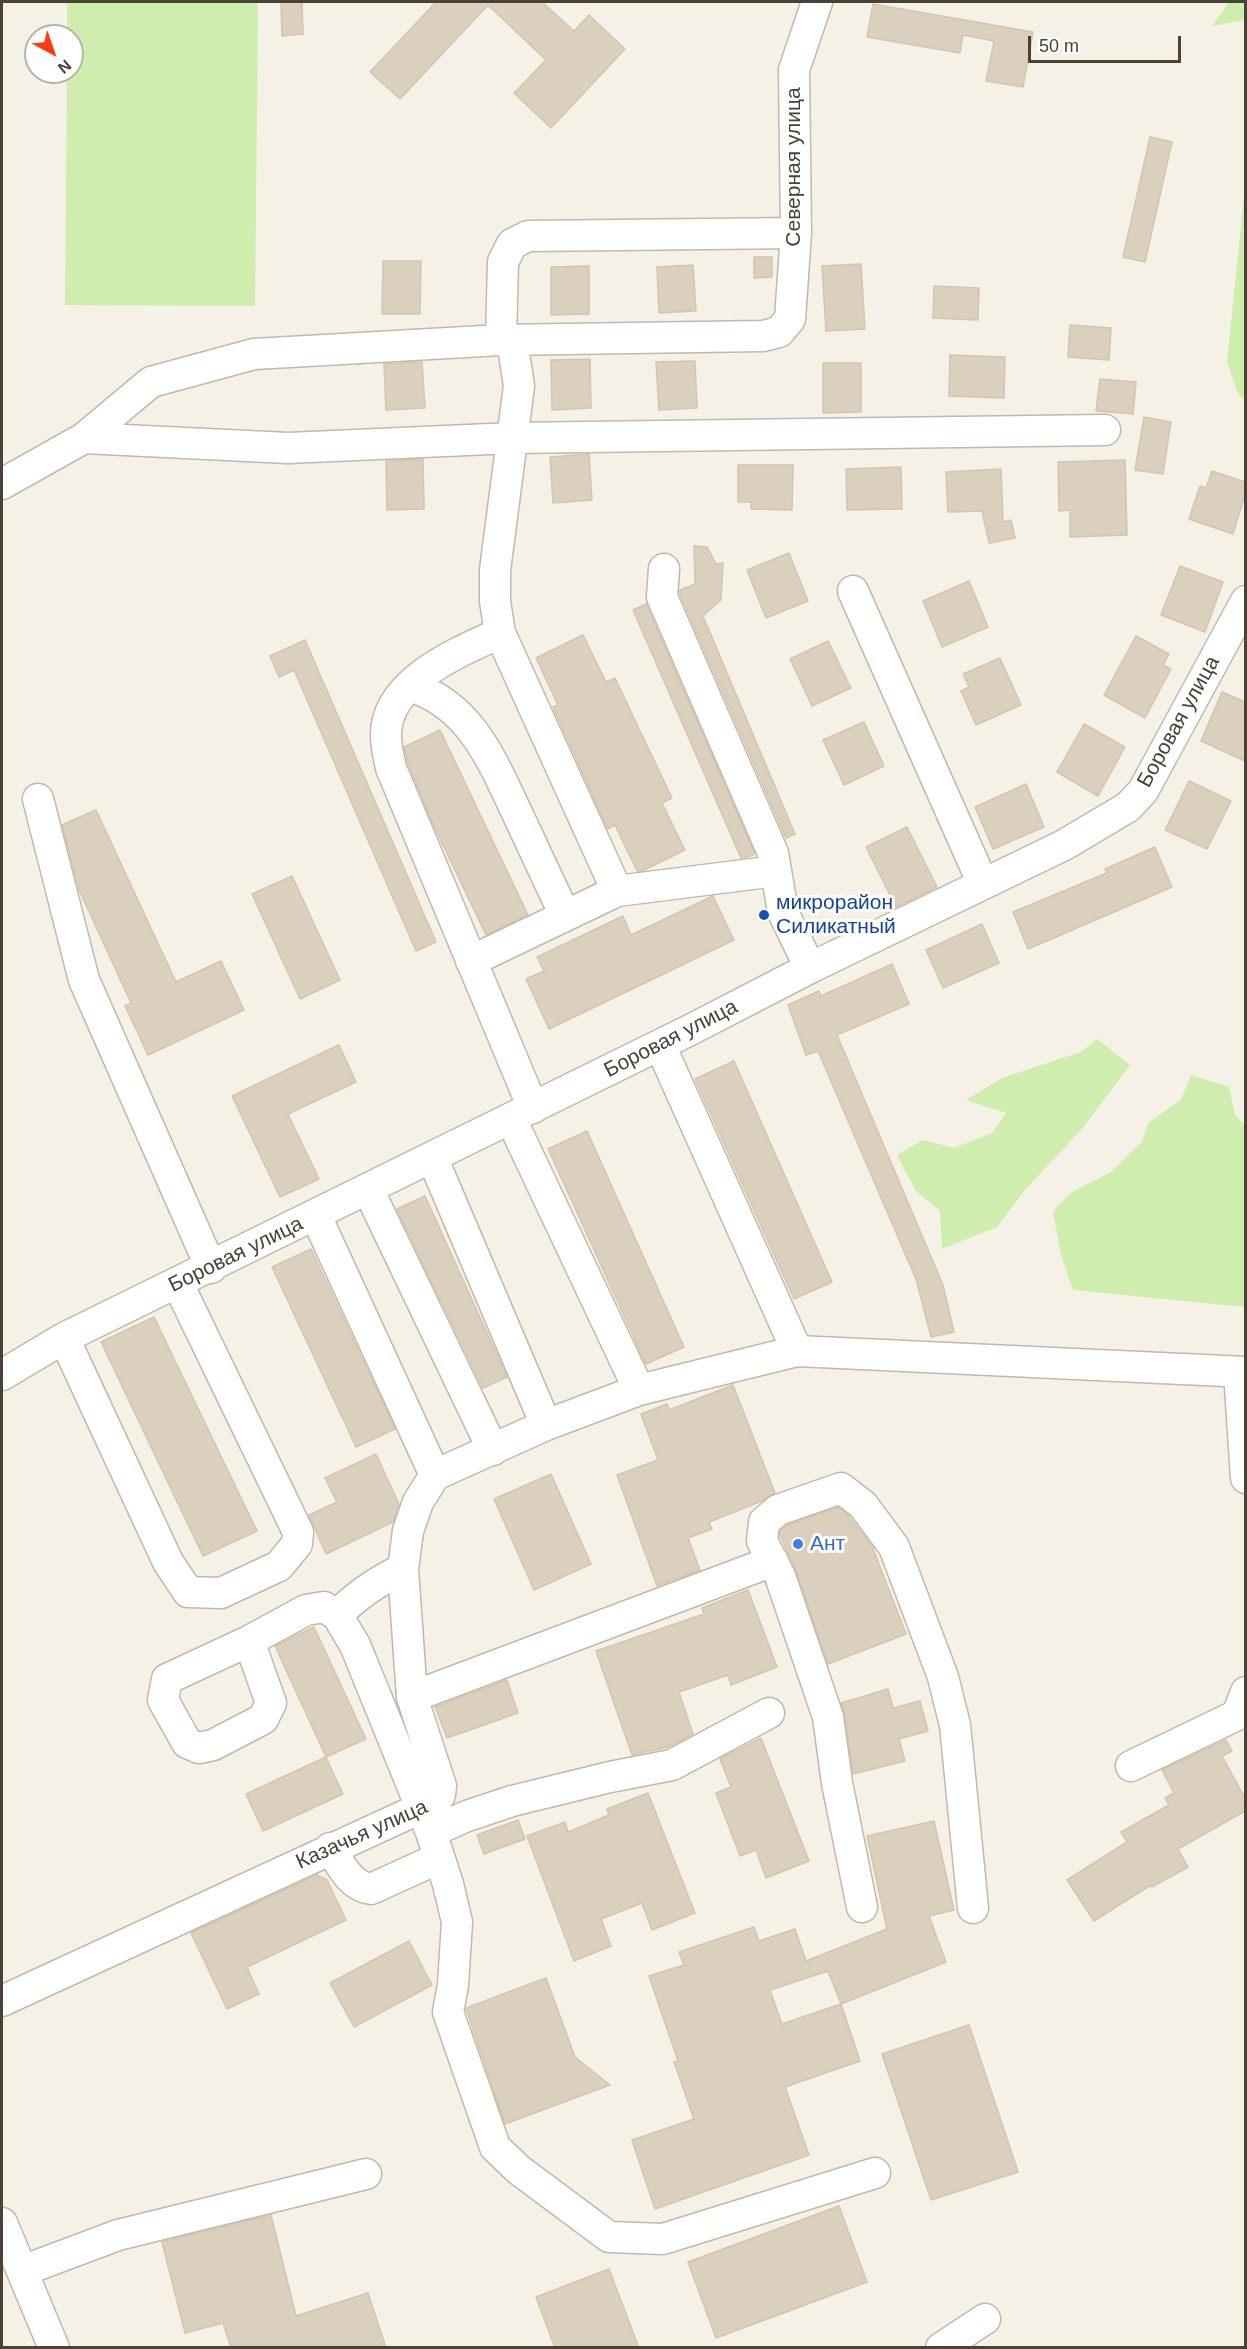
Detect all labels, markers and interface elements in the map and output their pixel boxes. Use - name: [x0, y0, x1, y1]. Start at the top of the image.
- north arrow: [24, 24, 84, 84]
- scale bar: [1031, 24, 1184, 62]
- text: 50 m: [1039, 36, 1079, 56]
- text: N: [55, 56, 74, 77]
- street label: Северная улица: [781, 87, 807, 247]
- street label: Боровая улица: [1133, 652, 1225, 792]
- place label: микрорайон Силикатный: [776, 890, 896, 940]
- marker: микрорайон Силикатный: [757, 908, 771, 922]
- street label: Боровая улица: [600, 995, 742, 1083]
- street label: Боровая улица: [165, 1212, 307, 1298]
- place label: Ант: [810, 1531, 845, 1557]
- marker: Ант: [791, 1537, 805, 1551]
- street label: Казачья улица: [292, 1795, 432, 1875]

